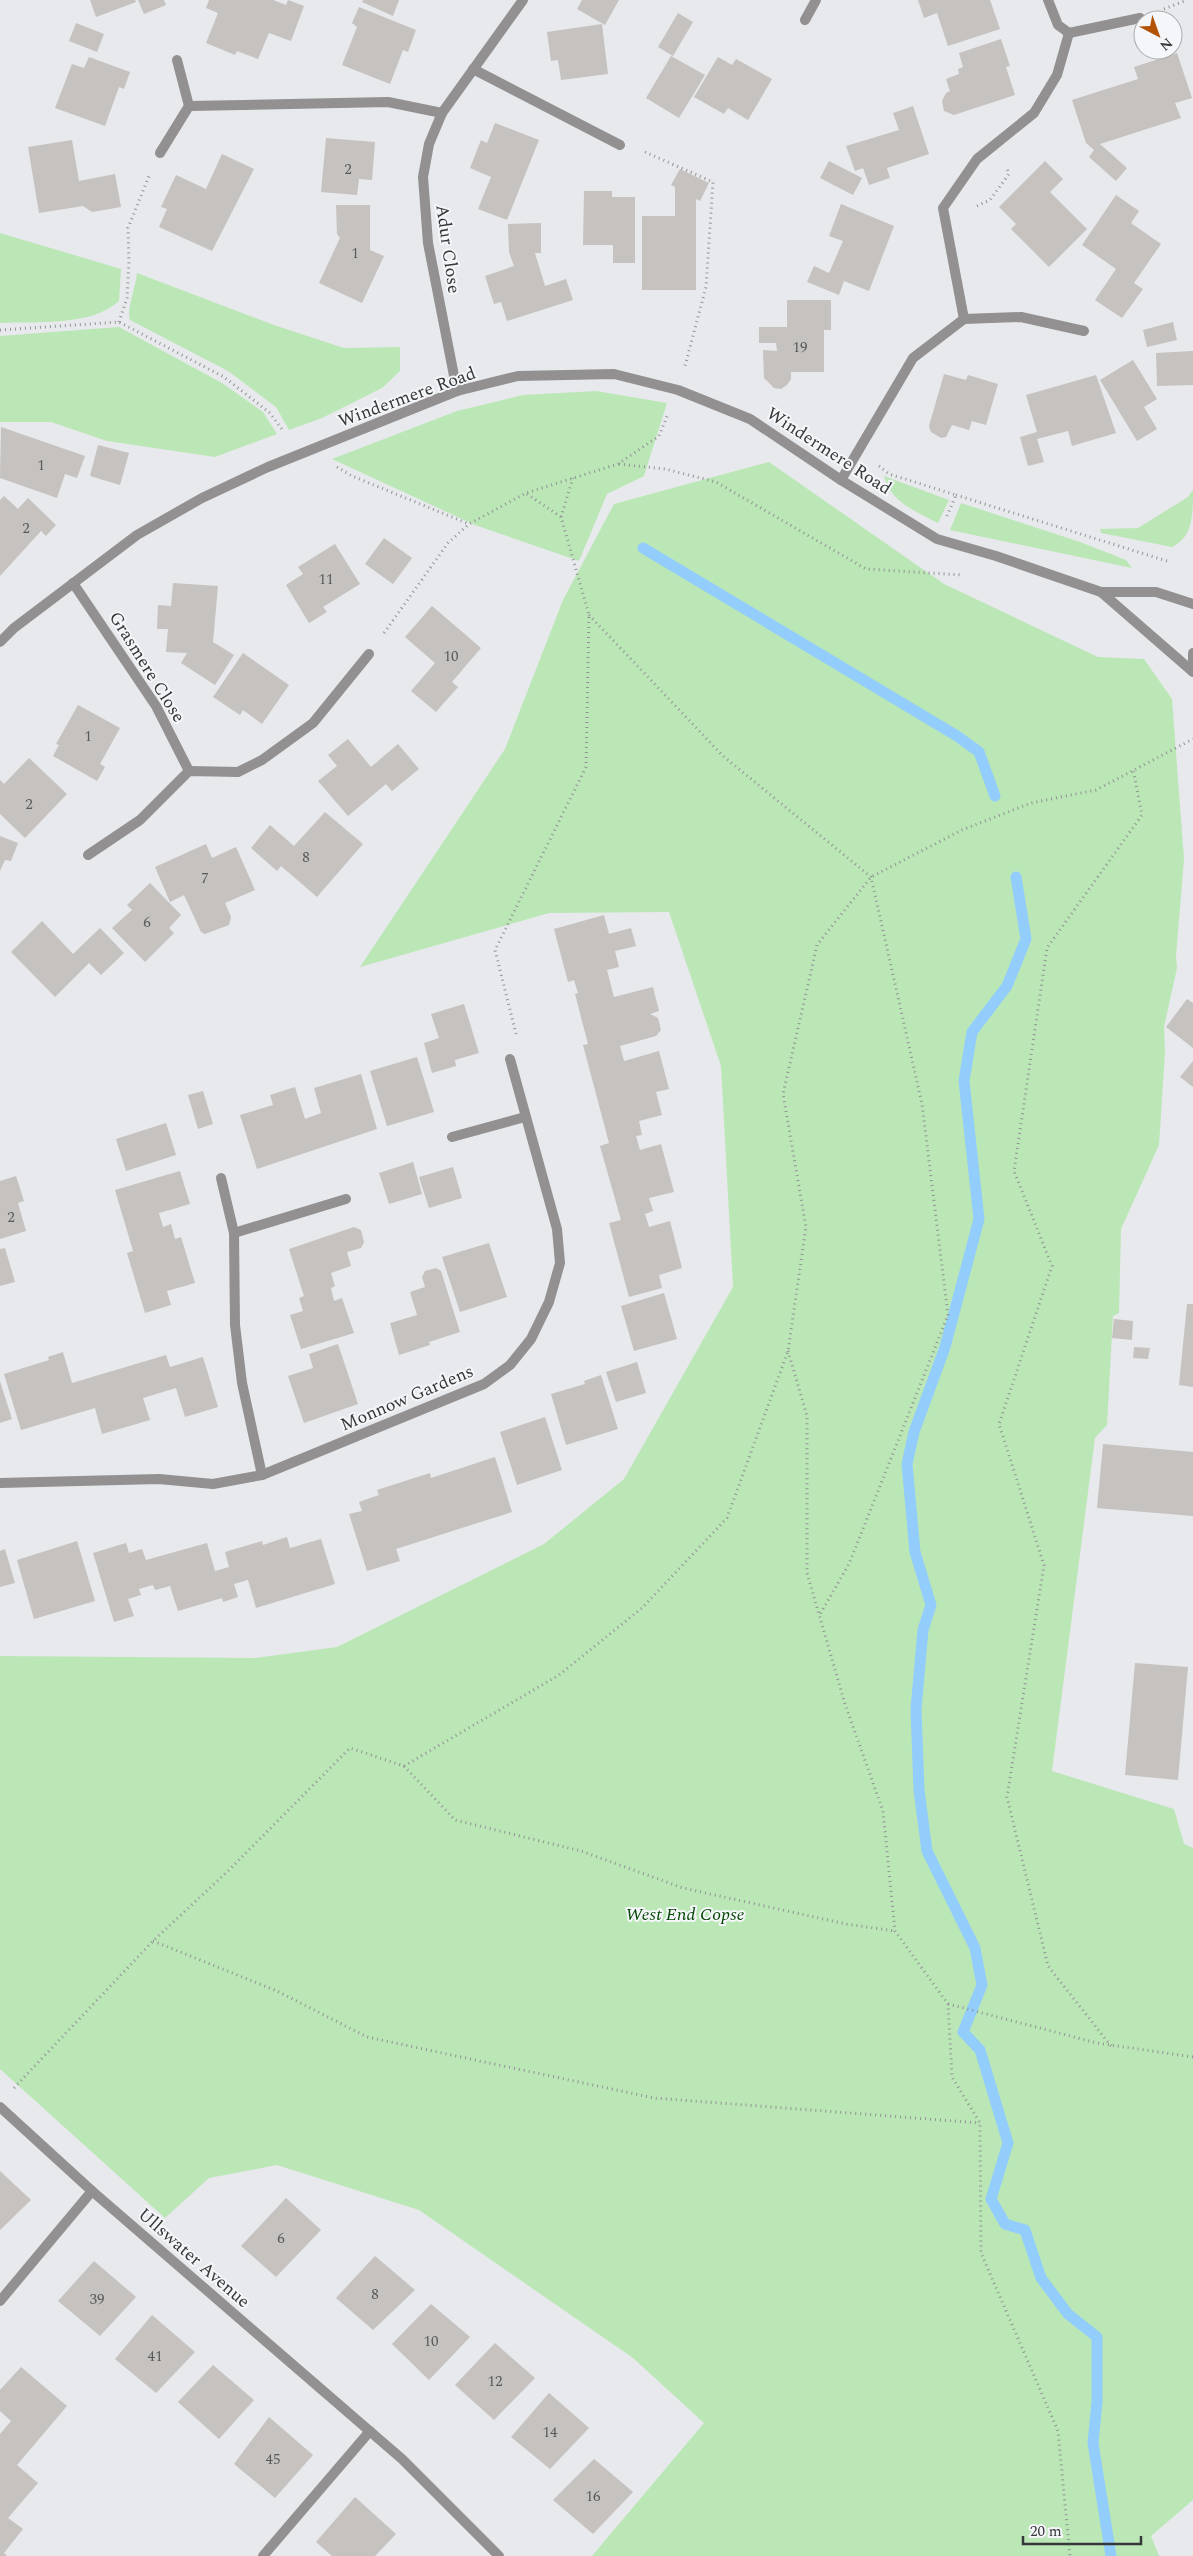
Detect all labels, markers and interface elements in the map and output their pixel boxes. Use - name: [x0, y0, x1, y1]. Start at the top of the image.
- north arrow: [1133, 10, 1183, 60]
- text: N: [1155, 33, 1177, 56]
- house number: 2: [344, 158, 352, 181]
- street label: Adur Close: [428, 203, 468, 295]
- house number: 1: [351, 242, 359, 265]
- house number: 19: [792, 336, 808, 359]
- street label: Windermere Road: [334, 360, 480, 434]
- street label: Windermere Road: [761, 400, 897, 502]
- house number: 1: [37, 454, 45, 477]
- house number: 2: [22, 517, 30, 540]
- house number: 11: [318, 568, 334, 591]
- street label: Grasmere Close: [102, 606, 192, 728]
- house number: 10: [443, 645, 459, 668]
- house number: 1: [84, 725, 92, 748]
- house number: 2: [25, 793, 33, 816]
- house number: 8: [302, 846, 310, 869]
- house number: 7: [201, 867, 209, 890]
- house number: 6: [143, 911, 151, 934]
- house number: 2: [7, 1206, 15, 1229]
- street label: Monnow Gardens: [336, 1358, 478, 1438]
- park label: West End Copse: [625, 1901, 745, 1928]
- street label: Ullswater Avenue: [132, 2201, 256, 2315]
- house number: 6: [277, 2227, 285, 2250]
- house number: 8: [371, 2283, 379, 2306]
- house number: 39: [89, 2288, 105, 2311]
- house number: 10: [423, 2330, 439, 2353]
- house number: 41: [147, 2345, 163, 2368]
- house number: 12: [487, 2370, 503, 2393]
- house number: 14: [542, 2421, 558, 2444]
- house number: 45: [265, 2448, 281, 2471]
- house number: 16: [585, 2485, 601, 2508]
- scale bar: [1023, 2514, 1140, 2546]
- text: 20 m: [1030, 2520, 1062, 2543]

